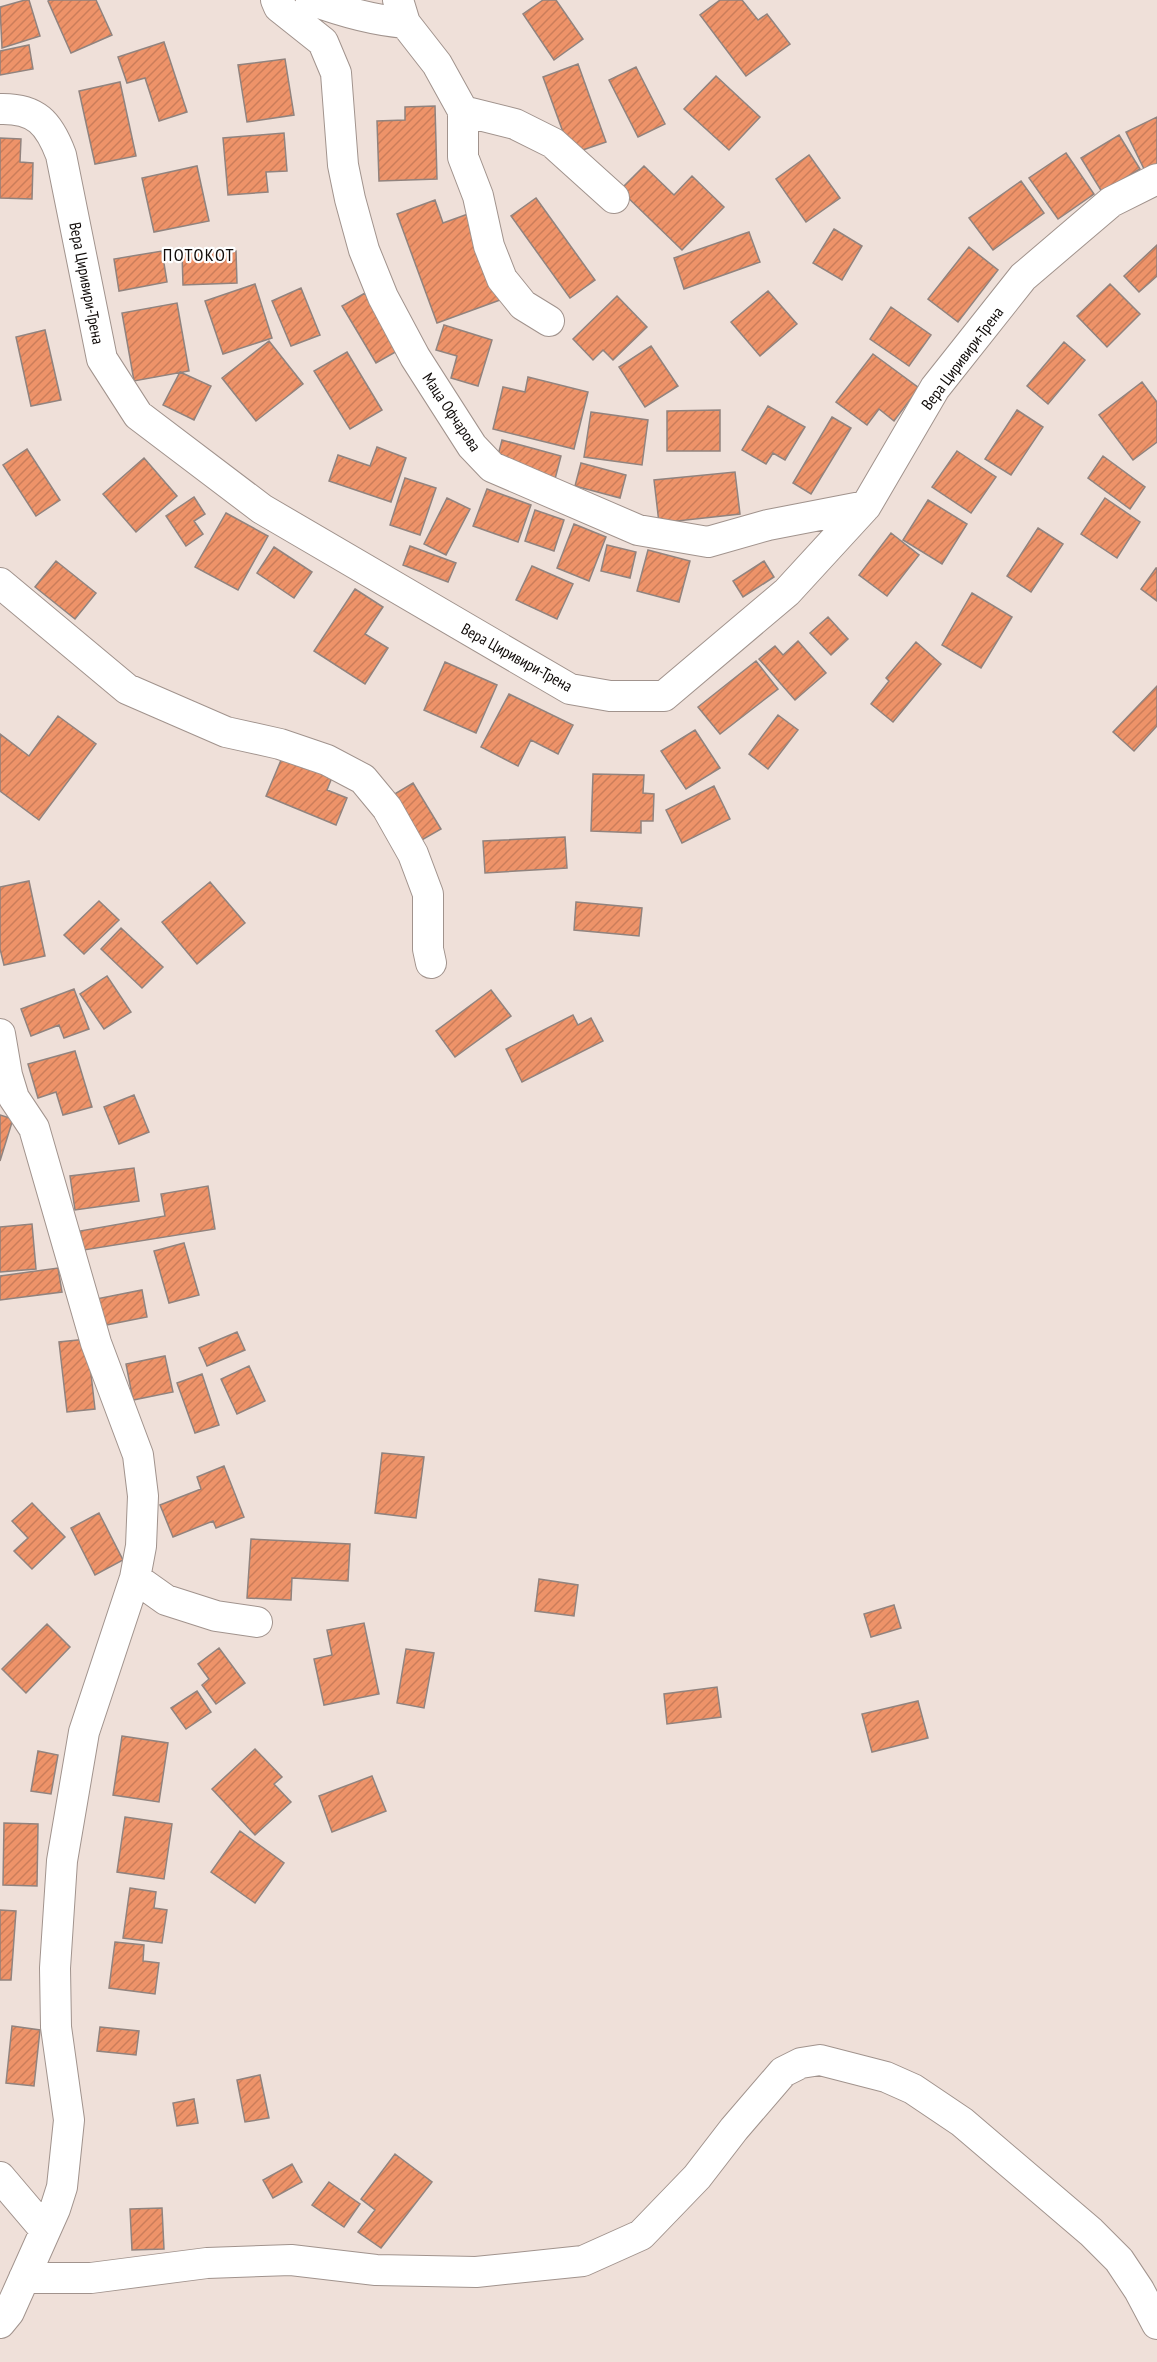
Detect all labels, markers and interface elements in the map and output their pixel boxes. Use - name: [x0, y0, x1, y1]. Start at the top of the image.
- street label: Вера Циривири-Трена: [65, 220, 109, 346]
- district label: ПОТОКОТ: [163, 243, 235, 266]
- street label: Вера Циривири-Трена: [917, 303, 1007, 413]
- street label: Маца Офчарова: [418, 369, 486, 455]
- street label: Вера Циривири-Трена: [458, 618, 576, 696]

